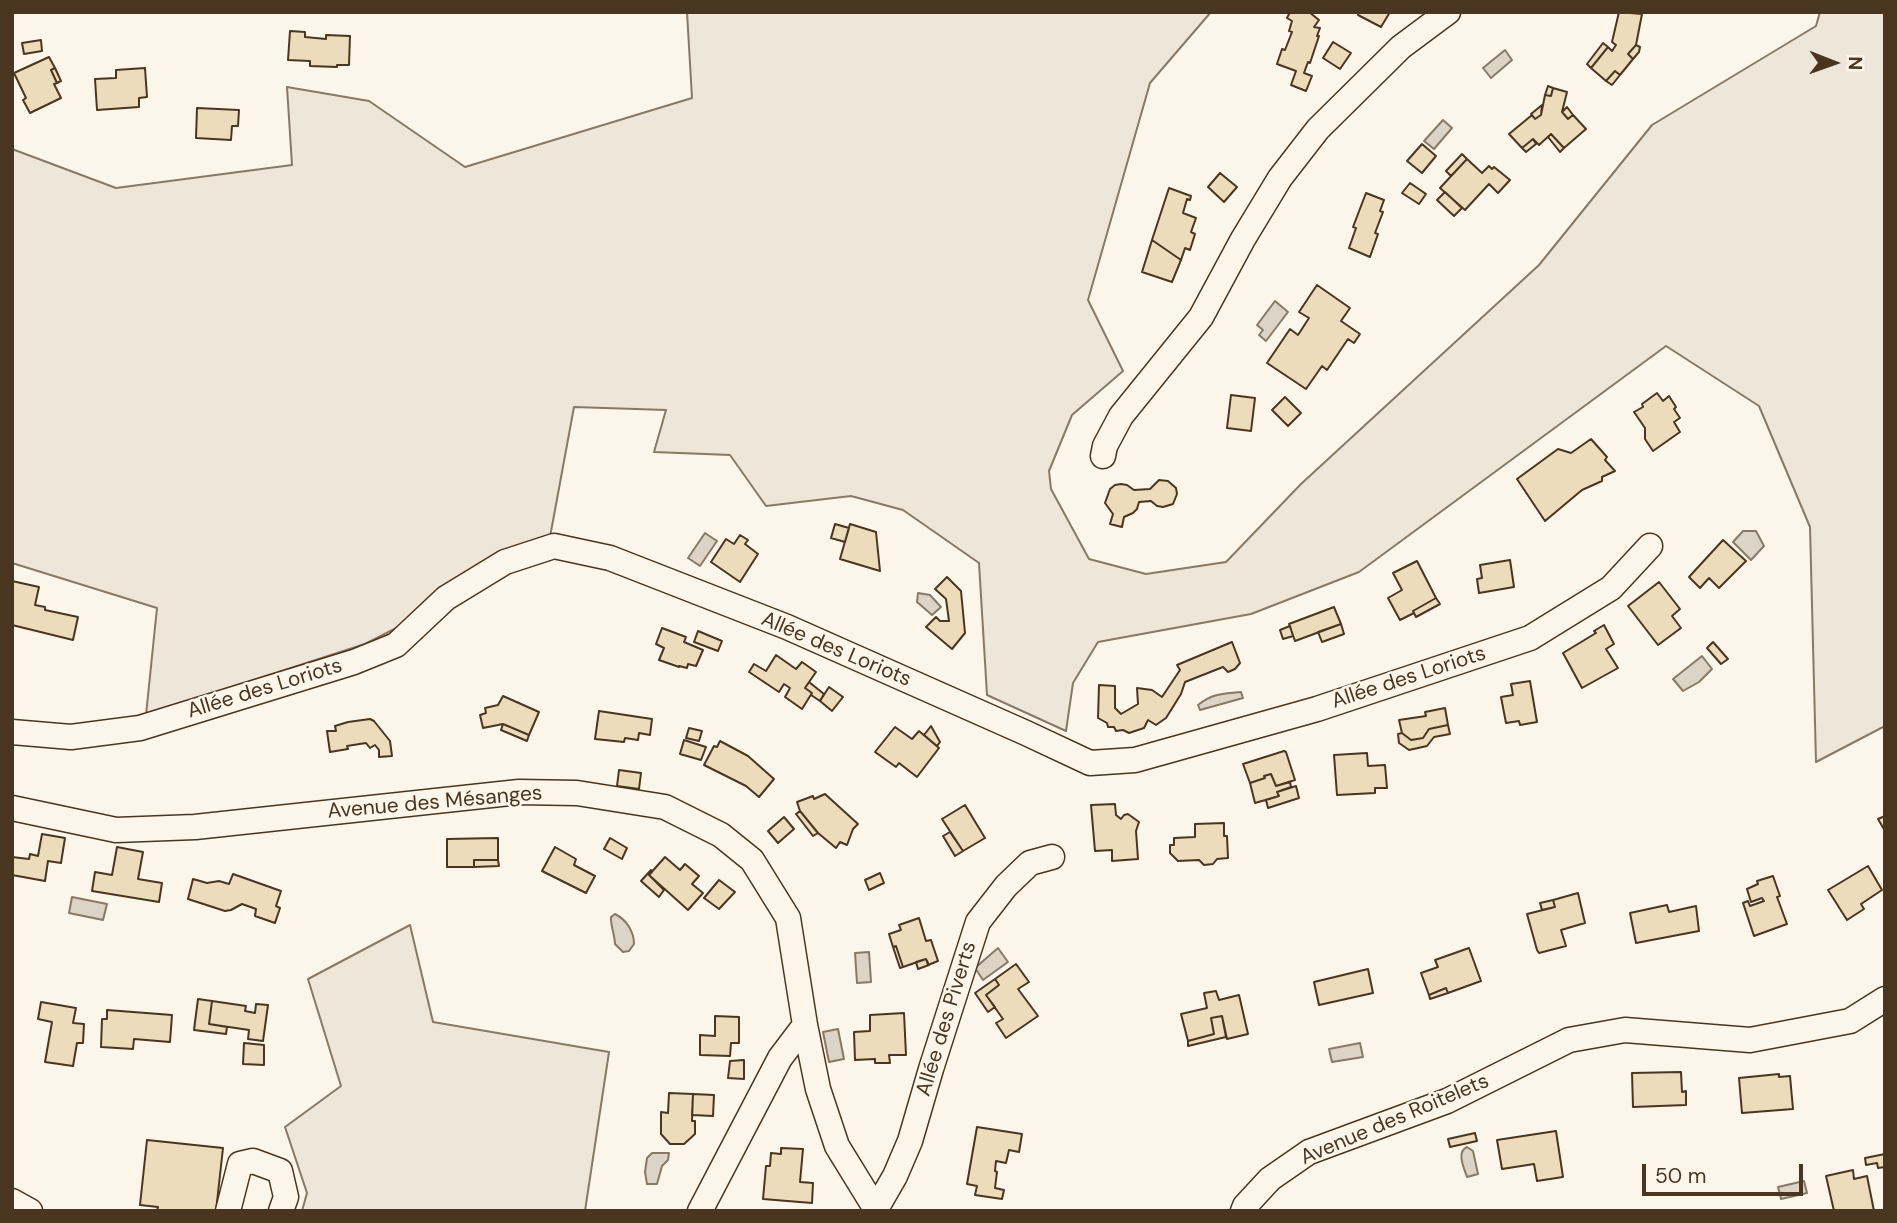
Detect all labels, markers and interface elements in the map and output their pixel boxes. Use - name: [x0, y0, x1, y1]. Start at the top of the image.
- north arrow: [1799, 28, 1869, 98]
- text: N: [1843, 56, 1868, 71]
- street label: Allée des Loriots: [757, 607, 915, 693]
- street label: Allée des Loriots: [1329, 641, 1489, 715]
- street label: Allée des Loriots: [184, 653, 346, 725]
- street label: Avenue des Mésanges: [327, 781, 543, 825]
- street label: Allée des Piverts: [912, 939, 982, 1099]
- street label: Avenue des Roitelets: [1297, 1069, 1493, 1171]
- scale bar: [1645, 1150, 1806, 1194]
- text: 50 m: [1655, 1162, 1706, 1190]

